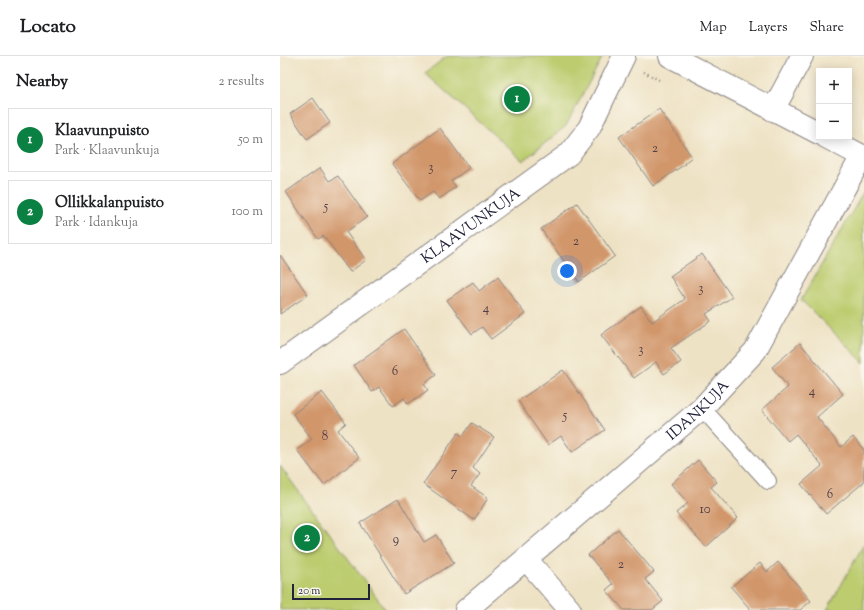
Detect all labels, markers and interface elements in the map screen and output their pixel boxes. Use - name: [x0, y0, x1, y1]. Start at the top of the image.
- text: Locato: [20, 14, 76, 41]
- text: Map: [700, 18, 727, 38]
- text: Layers: [749, 18, 787, 38]
- text: Share: [809, 18, 844, 38]
- map controls: [816, 68, 852, 140]
- button: +: [816, 68, 852, 104]
- text: Nearby: [16, 70, 68, 94]
- text: 2 results: [219, 73, 264, 91]
- pin: 1: [504, 84, 530, 114]
- button: −: [816, 104, 852, 140]
- text: Klaavunpuisto: [55, 121, 149, 142]
- text: 1: [28, 131, 32, 149]
- text: 50 m: [238, 131, 263, 149]
- house number: 2: [652, 140, 658, 158]
- text: Park · Klaavunkuja: [55, 142, 159, 160]
- house number: 3: [428, 159, 434, 177]
- street label: KLAAVUNKUJA: [417, 183, 525, 270]
- text: Ollikkalanpuisto: [55, 193, 164, 214]
- house number: 5: [323, 198, 329, 216]
- text: 2: [27, 203, 33, 221]
- text: 100 m: [231, 203, 263, 221]
- text: Park · Idankuja: [55, 214, 138, 232]
- house number: 2: [573, 233, 579, 251]
- your location: [557, 261, 577, 281]
- house number: 3: [698, 280, 704, 298]
- house number: 4: [483, 300, 490, 318]
- house number: 3: [638, 341, 644, 359]
- house number: 6: [392, 363, 398, 381]
- street label: IDANKUJA: [662, 376, 735, 446]
- house number: 4: [809, 383, 816, 401]
- house number: 5: [562, 407, 568, 425]
- house number: 8: [322, 428, 328, 446]
- house number: 7: [451, 464, 458, 482]
- house number: 6: [827, 486, 833, 504]
- house number: 10: [699, 501, 711, 519]
- pin: 2: [294, 523, 320, 553]
- house number: 9: [393, 531, 399, 549]
- house number: 2: [618, 556, 624, 574]
- scale bar: [292, 582, 370, 601]
- text: 20 m: [298, 583, 320, 599]

